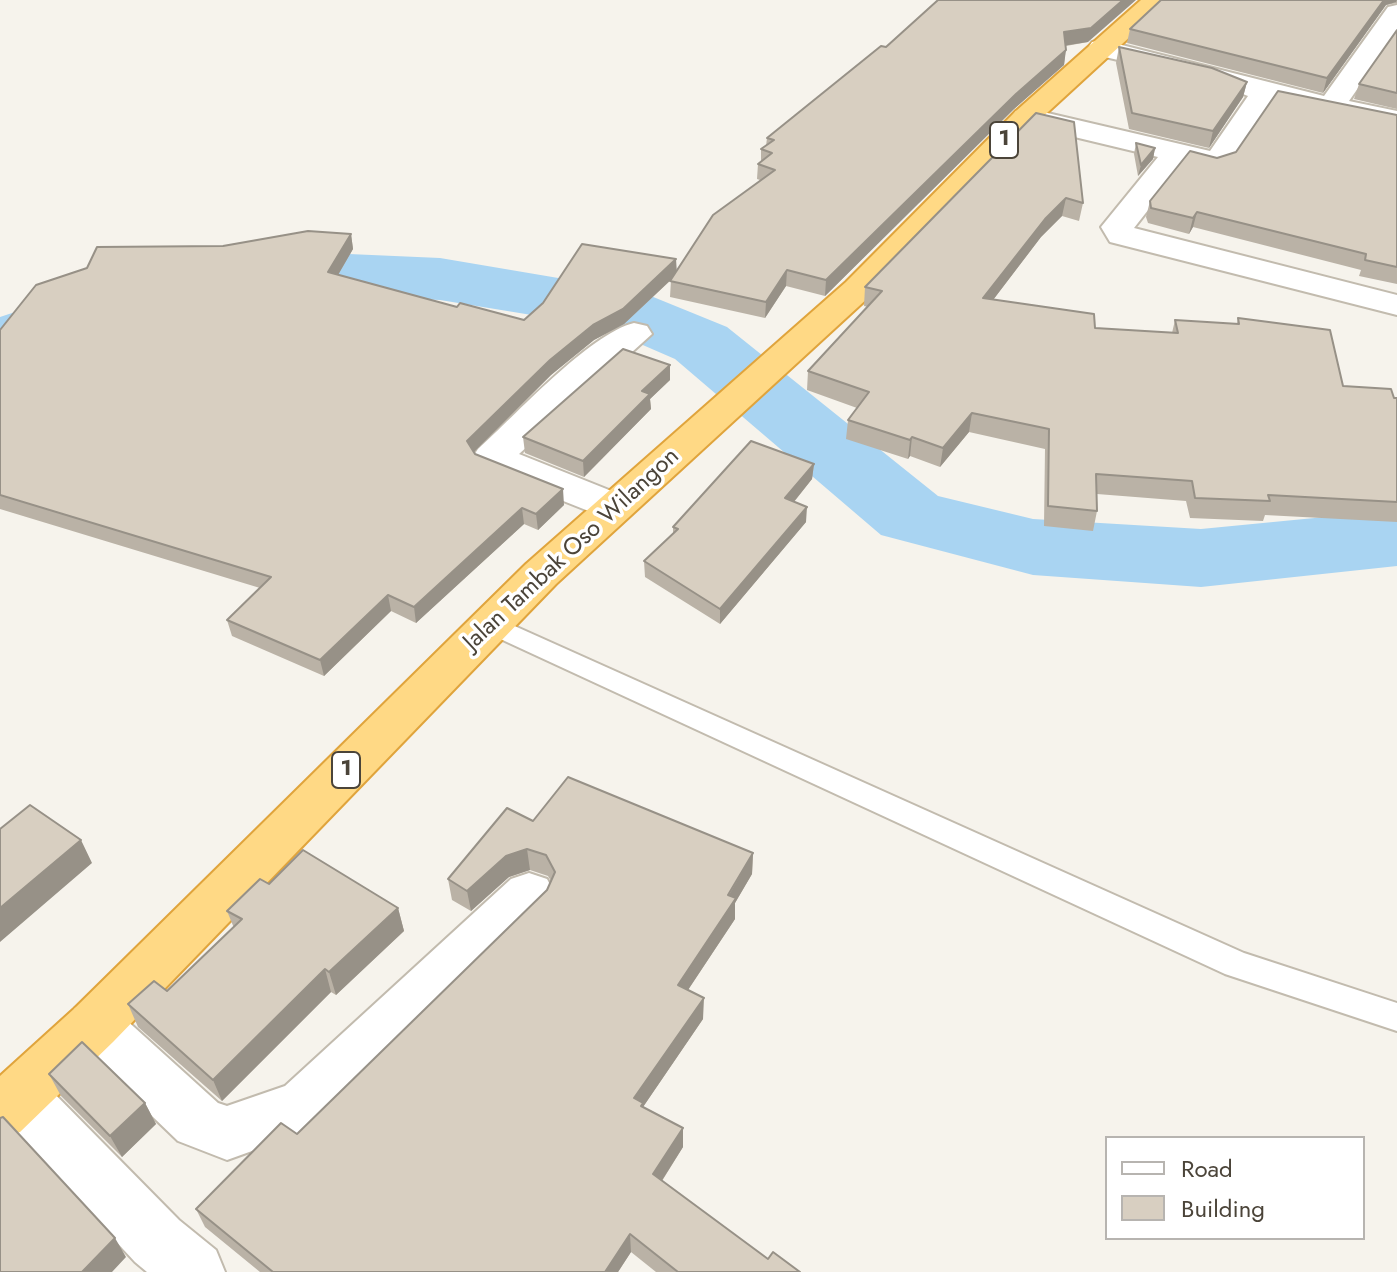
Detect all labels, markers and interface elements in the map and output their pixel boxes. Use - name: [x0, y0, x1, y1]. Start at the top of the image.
- road number: 1: [990, 122, 1018, 158]
- street label: Jalan Tambak Oso Wilangon: [458, 443, 686, 657]
- road number: 1: [332, 752, 360, 788]
- legend: [1105, 1136, 1365, 1240]
- text: Road: [1181, 1151, 1233, 1186]
- text: Building: [1181, 1191, 1265, 1226]

